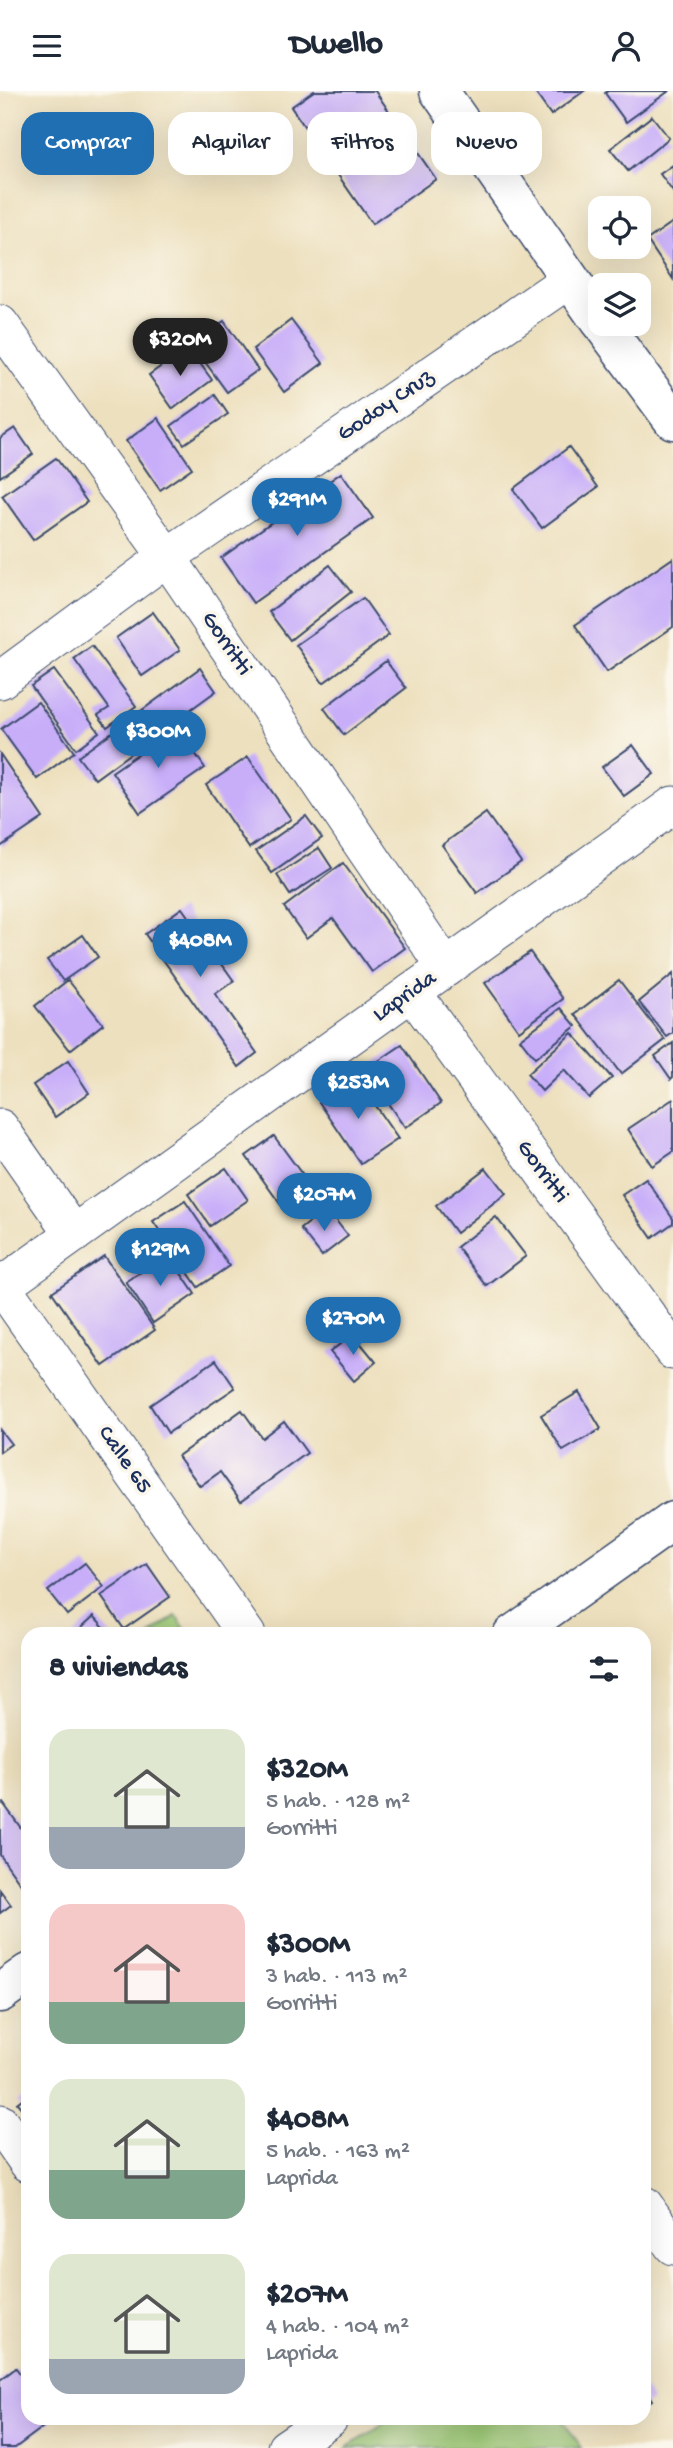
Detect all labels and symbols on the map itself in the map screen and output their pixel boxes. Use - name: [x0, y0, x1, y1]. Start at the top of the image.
- pin: $320M: [131, 319, 229, 378]
- street label: Godoy Cruz: [333, 364, 440, 448]
- pin: $291M: [248, 479, 346, 538]
- street label: Gorritti: [195, 607, 257, 681]
- pin: $300M: [109, 711, 207, 770]
- pin: $408M: [151, 919, 249, 979]
- street label: Laprida: [368, 965, 443, 1029]
- pin: $253M: [309, 1061, 407, 1121]
- street label: Gorritti: [510, 1135, 574, 1209]
- pin: $207M: [275, 1173, 373, 1233]
- pin: $129M: [111, 1229, 209, 1288]
- pin: $270M: [304, 1297, 402, 1357]
- street label: Calle 65: [91, 1421, 157, 1499]

